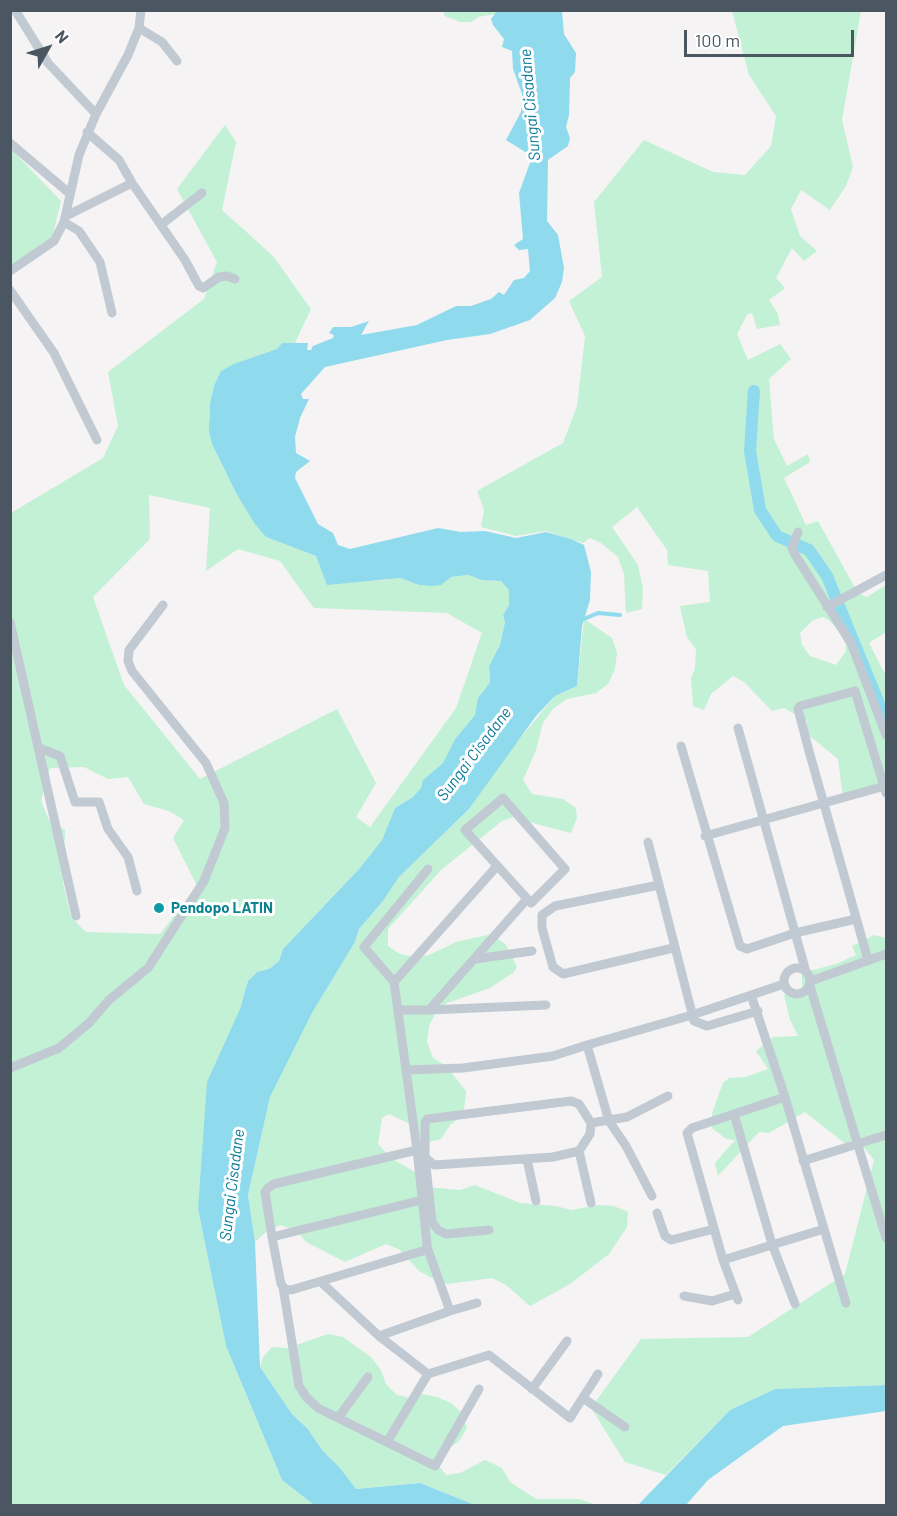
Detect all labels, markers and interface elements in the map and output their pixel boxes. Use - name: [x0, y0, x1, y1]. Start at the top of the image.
- north arrow: [18, 18, 78, 78]
- scale bar: [687, 18, 856, 56]
- text: N: [52, 26, 73, 46]
- text: 100 m: [695, 29, 740, 51]
- water label: Sungai Cisadane: [516, 48, 544, 162]
- water label: Sungai Cisadane: [433, 703, 515, 805]
- place label: Pendopo LATIN: [171, 899, 273, 917]
- marker: Pendopo LATIN: [152, 901, 166, 915]
- water label: Sungai Cisadane: [216, 1128, 248, 1242]

